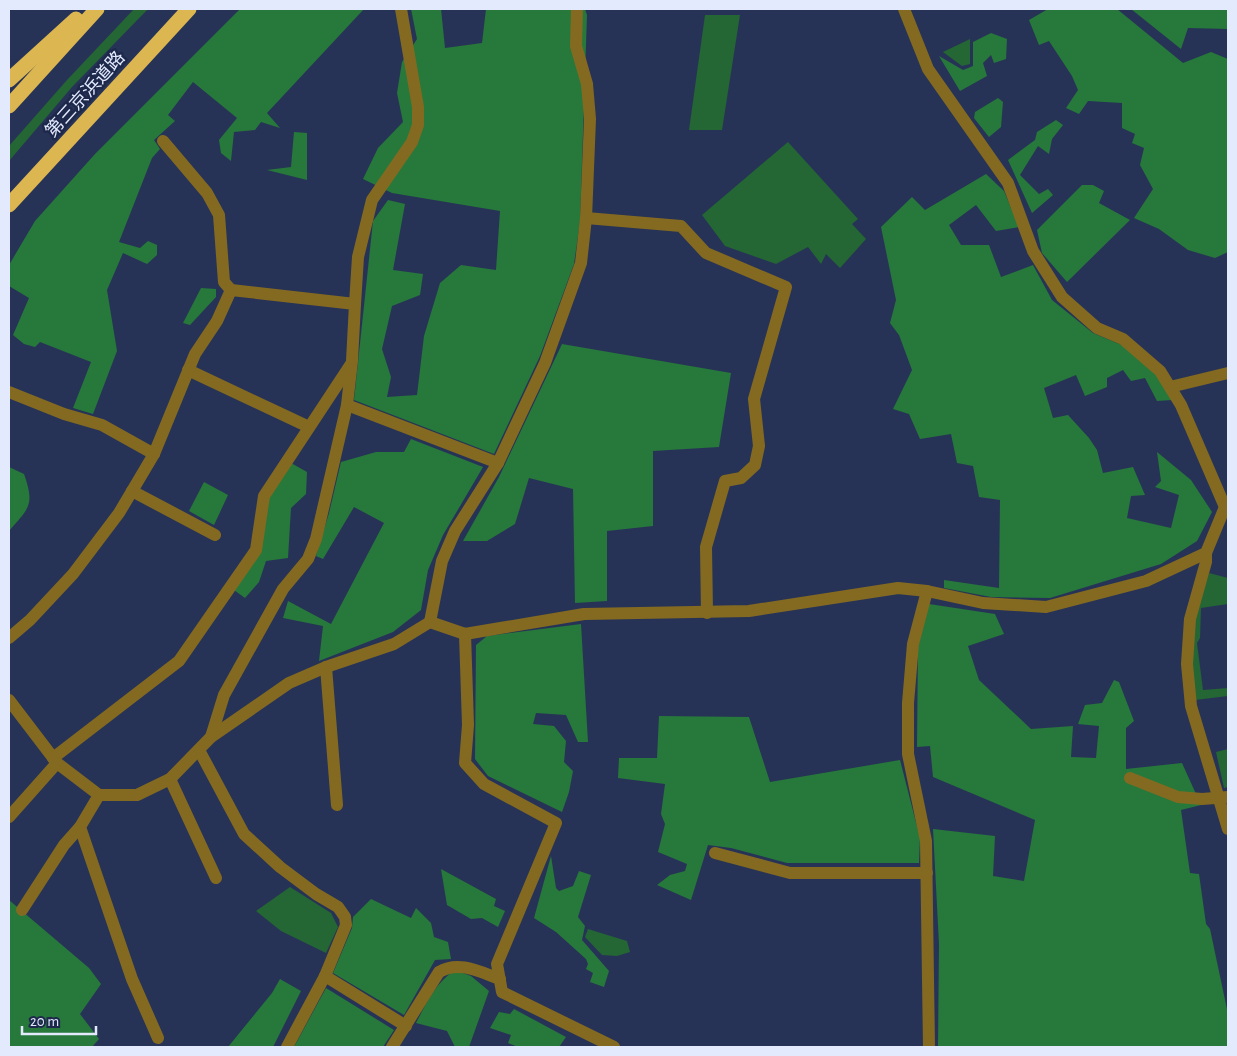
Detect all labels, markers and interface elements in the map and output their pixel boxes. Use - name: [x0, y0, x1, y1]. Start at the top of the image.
- street label: 第三京浜道路: [41, 47, 129, 141]
- scale bar: [22, 1004, 96, 1036]
- text: 20 m: [30, 1014, 59, 1029]

